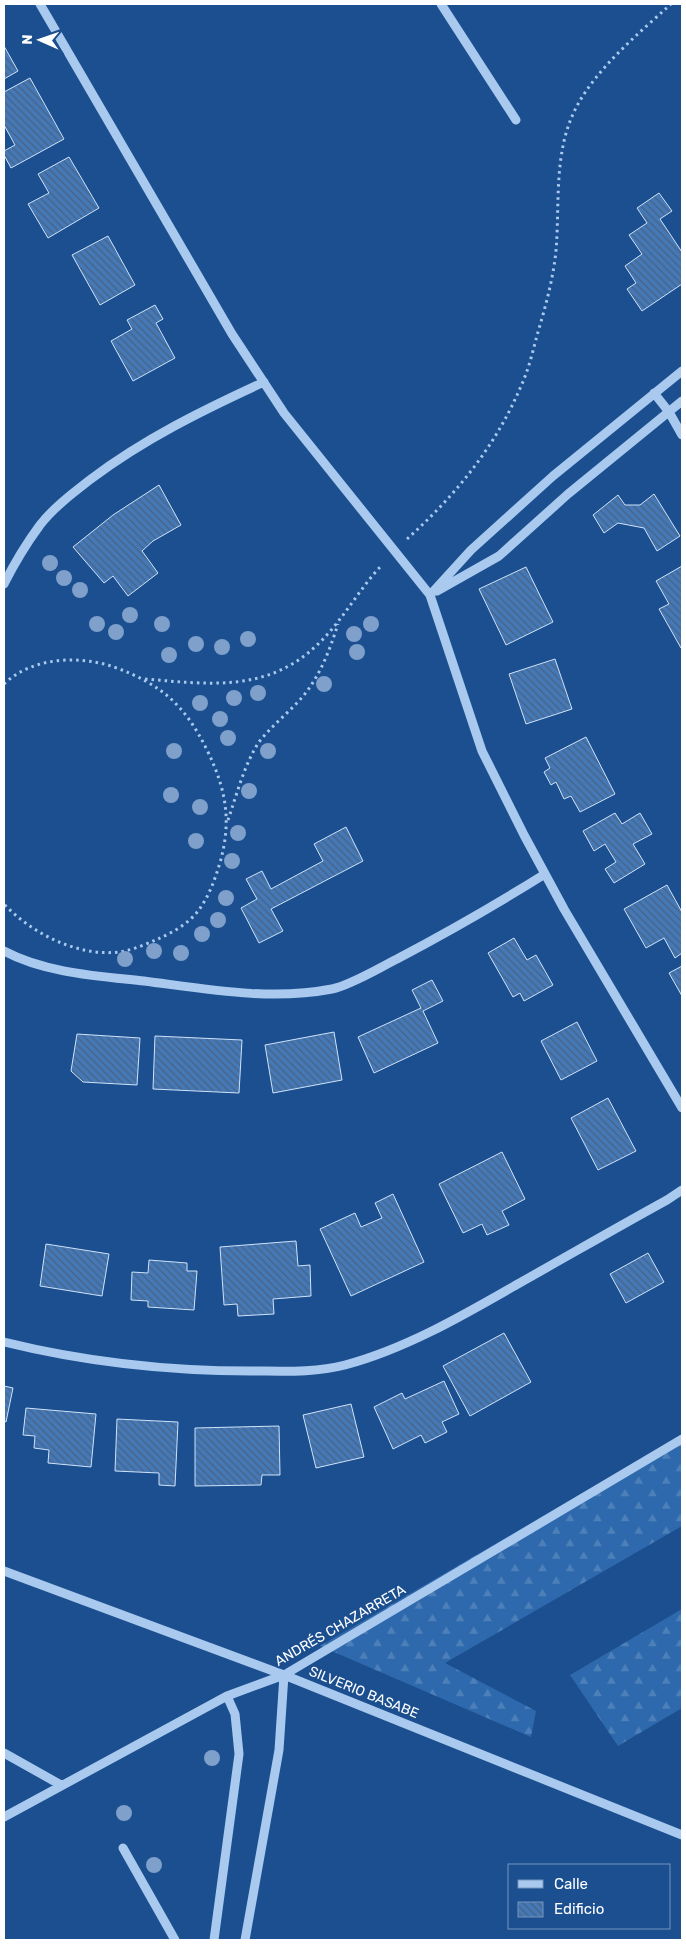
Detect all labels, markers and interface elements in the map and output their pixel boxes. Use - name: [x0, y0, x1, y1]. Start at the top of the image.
- north arrow: [15, 15, 65, 65]
- text: N: [19, 34, 36, 45]
- street label: ANDRÉS CHAZARRETA: [271, 1580, 409, 1670]
- street label: SILVERIO BASABE: [306, 1663, 421, 1722]
- legend: [508, 1864, 671, 1929]
- text: Calle: [554, 1875, 588, 1893]
- text: Edificio: [554, 1900, 604, 1918]

